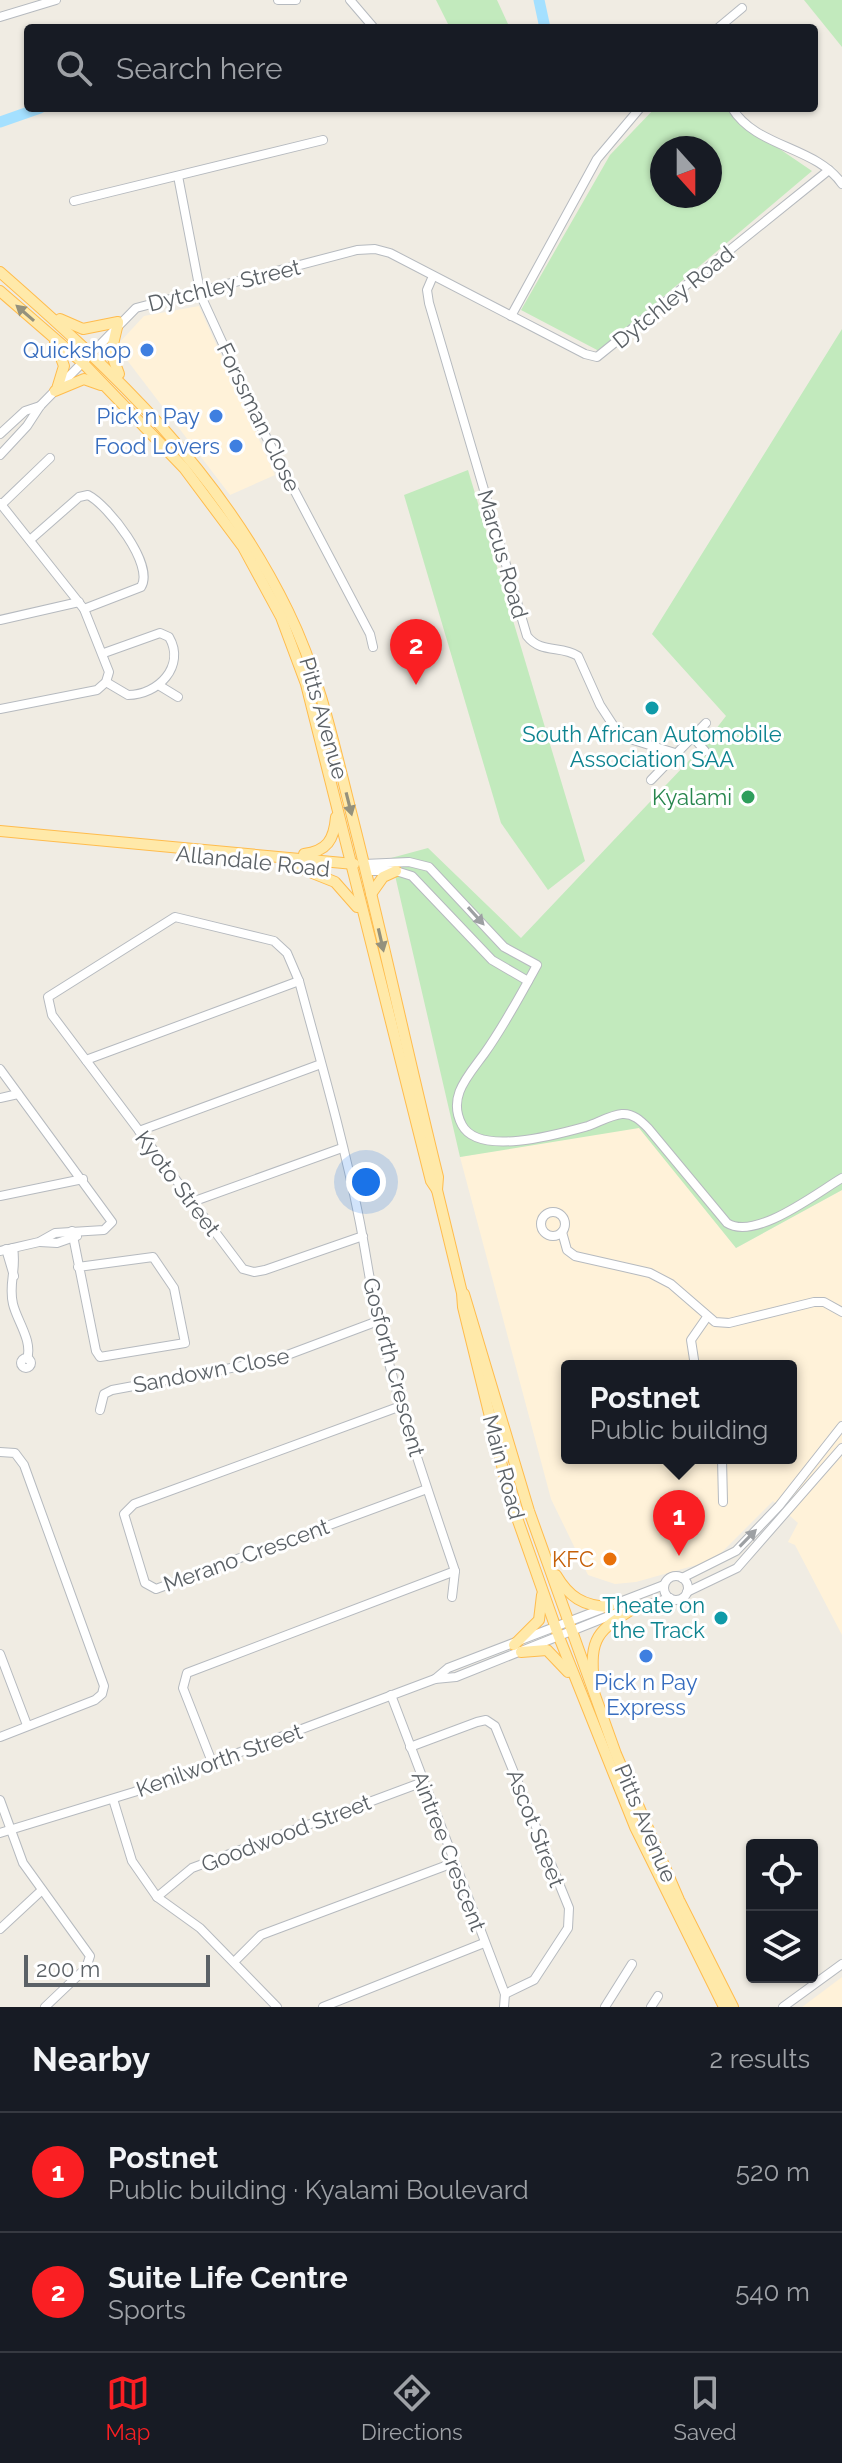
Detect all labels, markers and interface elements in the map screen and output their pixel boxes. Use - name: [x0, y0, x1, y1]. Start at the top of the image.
- search box: [24, 24, 818, 112]
- icon: search: [52, 46, 96, 90]
- text: Search here: [116, 51, 283, 86]
- north arrow: [650, 136, 722, 208]
- street label: Dytchley Road: [607, 240, 739, 354]
- street label: Dytchley Street: [145, 253, 304, 317]
- one-way arrow: [15, 305, 35, 322]
- place label: Quickshop: [23, 337, 131, 363]
- street label: Forssman Close: [212, 338, 306, 496]
- marker: Quickshop: [138, 341, 156, 359]
- place label: Pick n Pay: [97, 403, 200, 429]
- marker: Pick n Pay: [207, 407, 225, 425]
- place label: Food Lovers: [94, 433, 220, 459]
- marker: Food Lovers: [227, 437, 245, 455]
- street label: Marcus Road: [472, 487, 534, 621]
- pin: 2: [390, 619, 442, 685]
- street label: Pitts Avenue: [294, 654, 354, 782]
- marker: South African Automobile Association SAA: [643, 699, 661, 717]
- place label: South African Automobile Association SAA: [522, 721, 782, 772]
- place label: Kyalami: [652, 784, 732, 810]
- marker: Kyalami: [739, 788, 757, 806]
- one-way arrow: [343, 792, 355, 817]
- street label: Allandale Road: [175, 840, 331, 882]
- one-way arrow: [467, 906, 485, 925]
- one-way arrow: [375, 928, 388, 953]
- street label: Kyoto Street: [130, 1125, 226, 1241]
- your location: [346, 1162, 386, 1202]
- street label: Gosforth Crescent: [358, 1275, 431, 1460]
- street label: Sandown Close: [131, 1342, 291, 1398]
- popup: [561, 1360, 797, 1464]
- text: Postnet: [590, 1380, 700, 1415]
- street label: Main Road: [478, 1412, 530, 1522]
- text: Public building: [590, 1415, 768, 1445]
- pin: 1: [653, 1490, 705, 1556]
- street label: Merano Crescent: [160, 1513, 333, 1597]
- one-way arrow: [738, 1529, 757, 1548]
- place label: KFC: [552, 1546, 594, 1572]
- marker: KFC: [601, 1550, 619, 1568]
- place label: Theate on the Track: [602, 1592, 705, 1643]
- marker: Theate on the Track: [712, 1609, 730, 1627]
- marker: Pick n Pay Express: [637, 1647, 655, 1665]
- place label: Pick n Pay Express: [594, 1669, 698, 1720]
- street label: Kenilworth Street: [132, 1718, 306, 1802]
- street label: Pitts Avenue: [609, 1760, 683, 1886]
- street label: Ascot Street: [502, 1765, 571, 1891]
- street label: Aintree Crescent: [406, 1767, 492, 1935]
- street label: Goodwood Street: [198, 1788, 375, 1877]
- map controls: [746, 1839, 818, 1983]
- button: locate: [746, 1839, 818, 1911]
- button: layers: [746, 1911, 818, 1983]
- scale bar: [24, 1951, 210, 1987]
- text: 200 m: [36, 1956, 100, 1982]
- text: Nearby: [32, 2039, 150, 2079]
- text: 2 results: [710, 2044, 810, 2074]
- text: Postnet: [108, 2140, 218, 2175]
- text: 1: [52, 2157, 64, 2187]
- text: 520 m: [736, 2157, 810, 2187]
- text: Public building · Kyalami Boulevard: [108, 2175, 529, 2205]
- text: Suite Life Centre: [108, 2260, 348, 2295]
- text: 2: [51, 2277, 65, 2307]
- text: 540 m: [735, 2277, 810, 2307]
- text: Sports: [108, 2295, 186, 2325]
- tab: Map: [105, 2371, 150, 2445]
- tab: Directions: [361, 2371, 463, 2445]
- tab: Saved: [674, 2371, 737, 2445]

